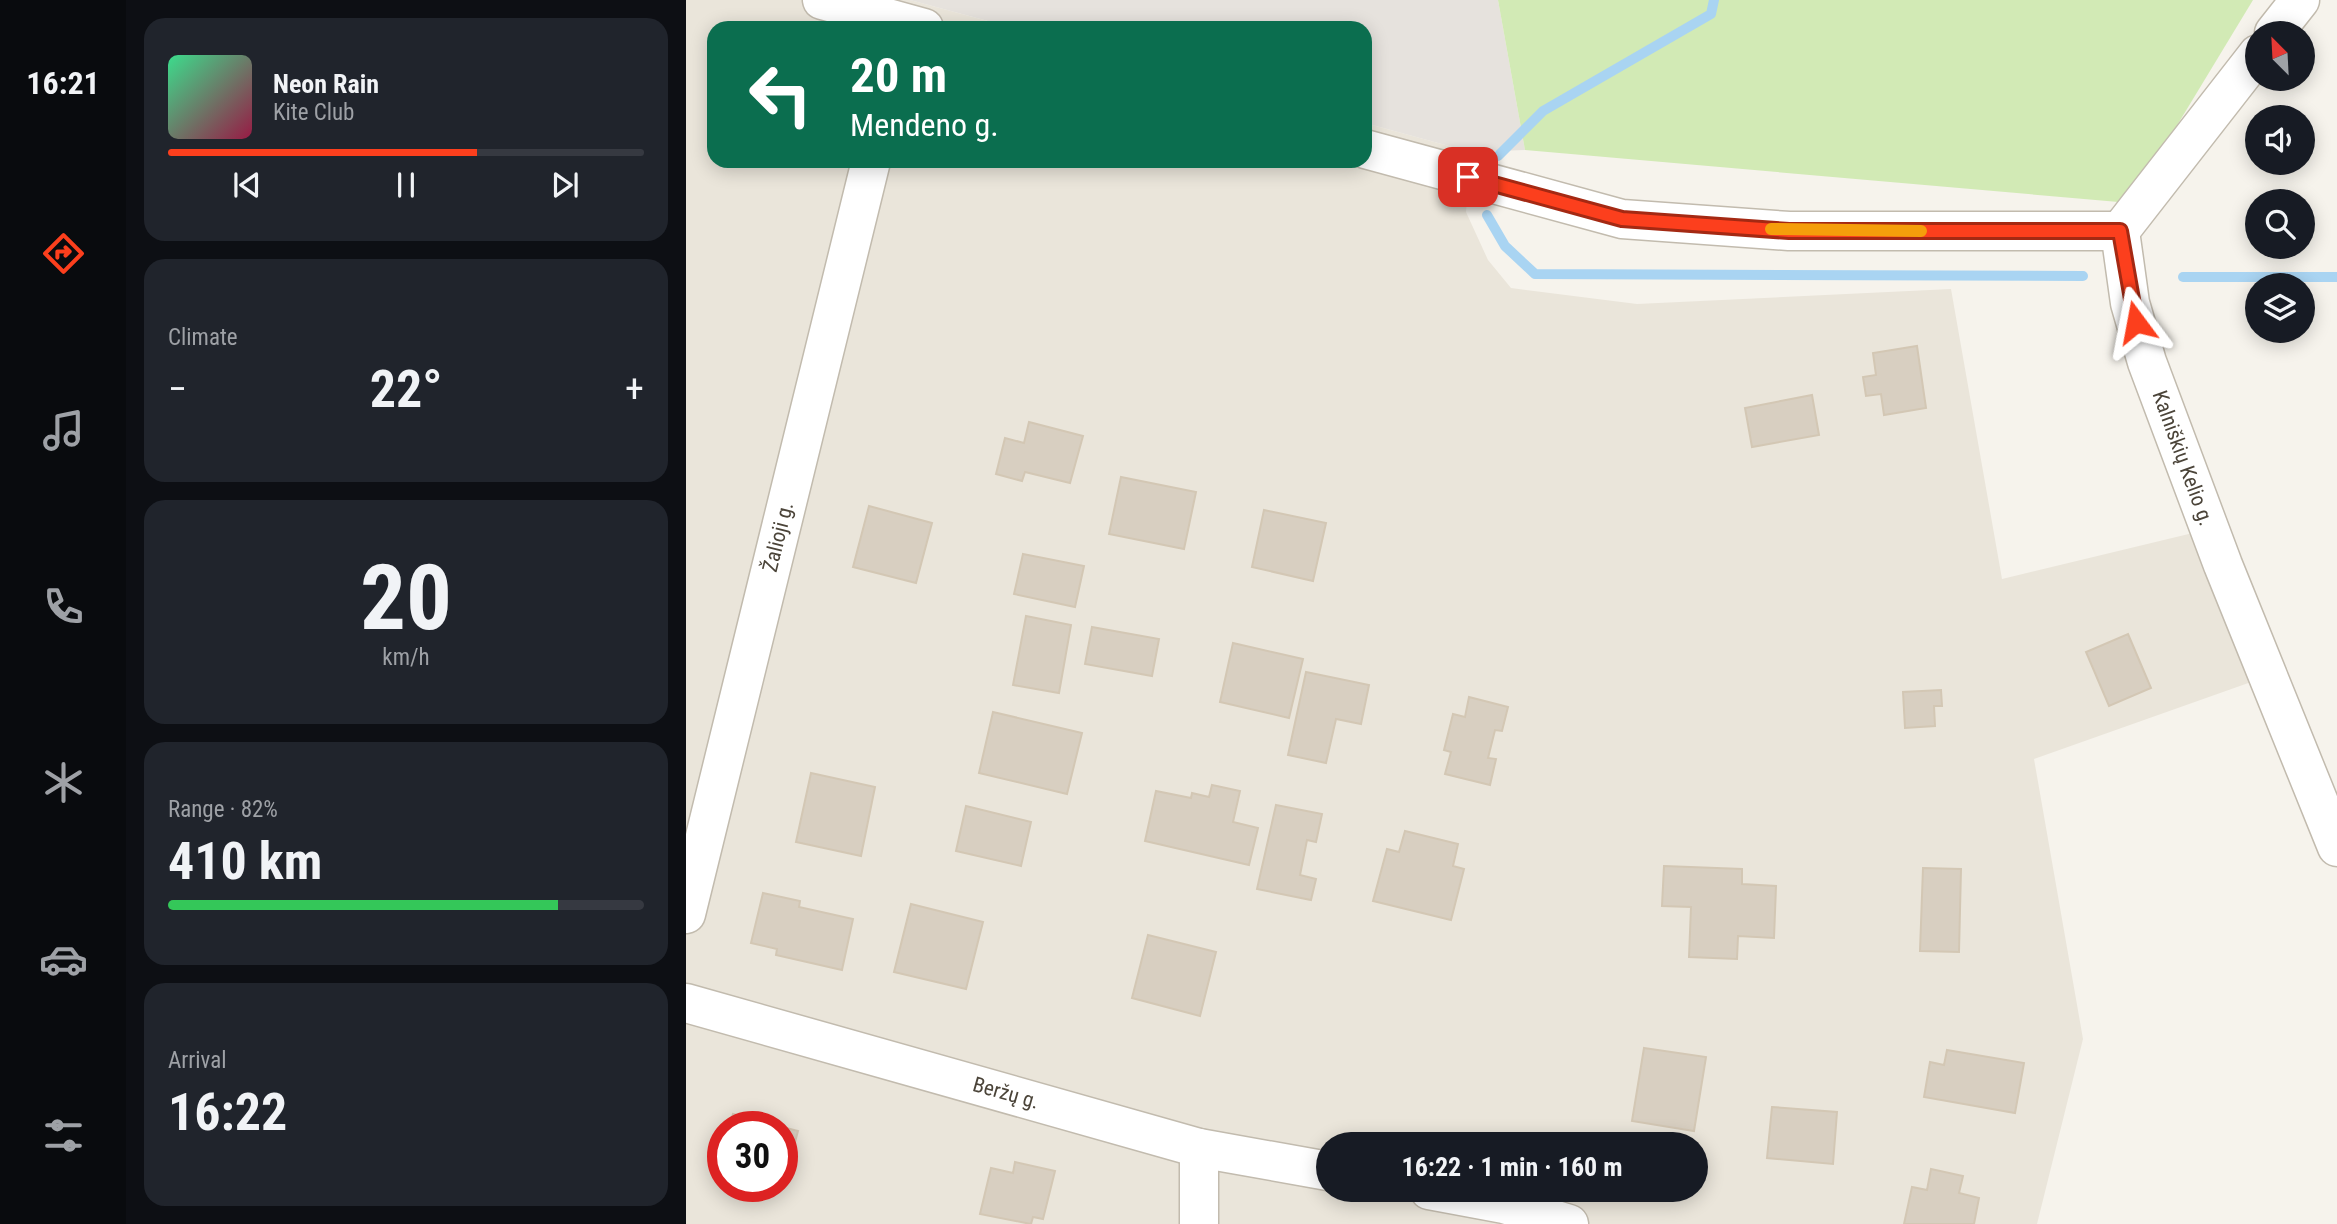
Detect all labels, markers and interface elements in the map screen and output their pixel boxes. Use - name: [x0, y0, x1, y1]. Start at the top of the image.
- north arrow: [2245, 21, 2315, 91]
- map controls: [2245, 21, 2315, 343]
- text: 20 m: [850, 47, 947, 104]
- icon: left: [735, 49, 826, 140]
- text: 16:21: [26, 64, 100, 102]
- text: Neon Rain: [273, 69, 379, 99]
- text: Kite Club: [273, 99, 354, 126]
- button: sound: [2245, 105, 2315, 175]
- text: Mendeno g.: [850, 106, 999, 144]
- pin: [1438, 147, 1498, 207]
- icon: arrive: [1449, 158, 1487, 196]
- icon: previous: [228, 166, 266, 204]
- icon: pause: [387, 166, 425, 204]
- icon: next: [546, 166, 584, 204]
- button: search: [2245, 189, 2315, 259]
- icon: directions: [39, 229, 88, 278]
- button: layers: [2245, 273, 2315, 343]
- position arrow: [2099, 285, 2173, 359]
- text: Climate: [168, 324, 238, 351]
- text: 22°: [370, 359, 442, 420]
- text: −: [168, 367, 187, 411]
- text: +: [625, 367, 644, 411]
- street label: Kalniškių Kelio g.: [2147, 387, 2219, 529]
- icon: music: [39, 406, 88, 455]
- street label: Žalioji g.: [758, 499, 798, 575]
- text: 20: [360, 545, 452, 651]
- icon: phone: [39, 582, 88, 631]
- text: km/h: [382, 644, 430, 671]
- icon: climate: [39, 758, 88, 807]
- text: Range · 82%: [168, 796, 278, 823]
- text: 410 km: [168, 831, 322, 892]
- icon: car: [39, 935, 88, 984]
- text: Arrival: [168, 1047, 227, 1074]
- street label: Beržų g.: [970, 1072, 1042, 1114]
- text: 16:22: [168, 1082, 287, 1143]
- icon: filters: [39, 1111, 88, 1160]
- speed limit sign: 30: [707, 1111, 798, 1202]
- text: 16:22 · 1 min · 160 m: [1402, 1152, 1622, 1182]

